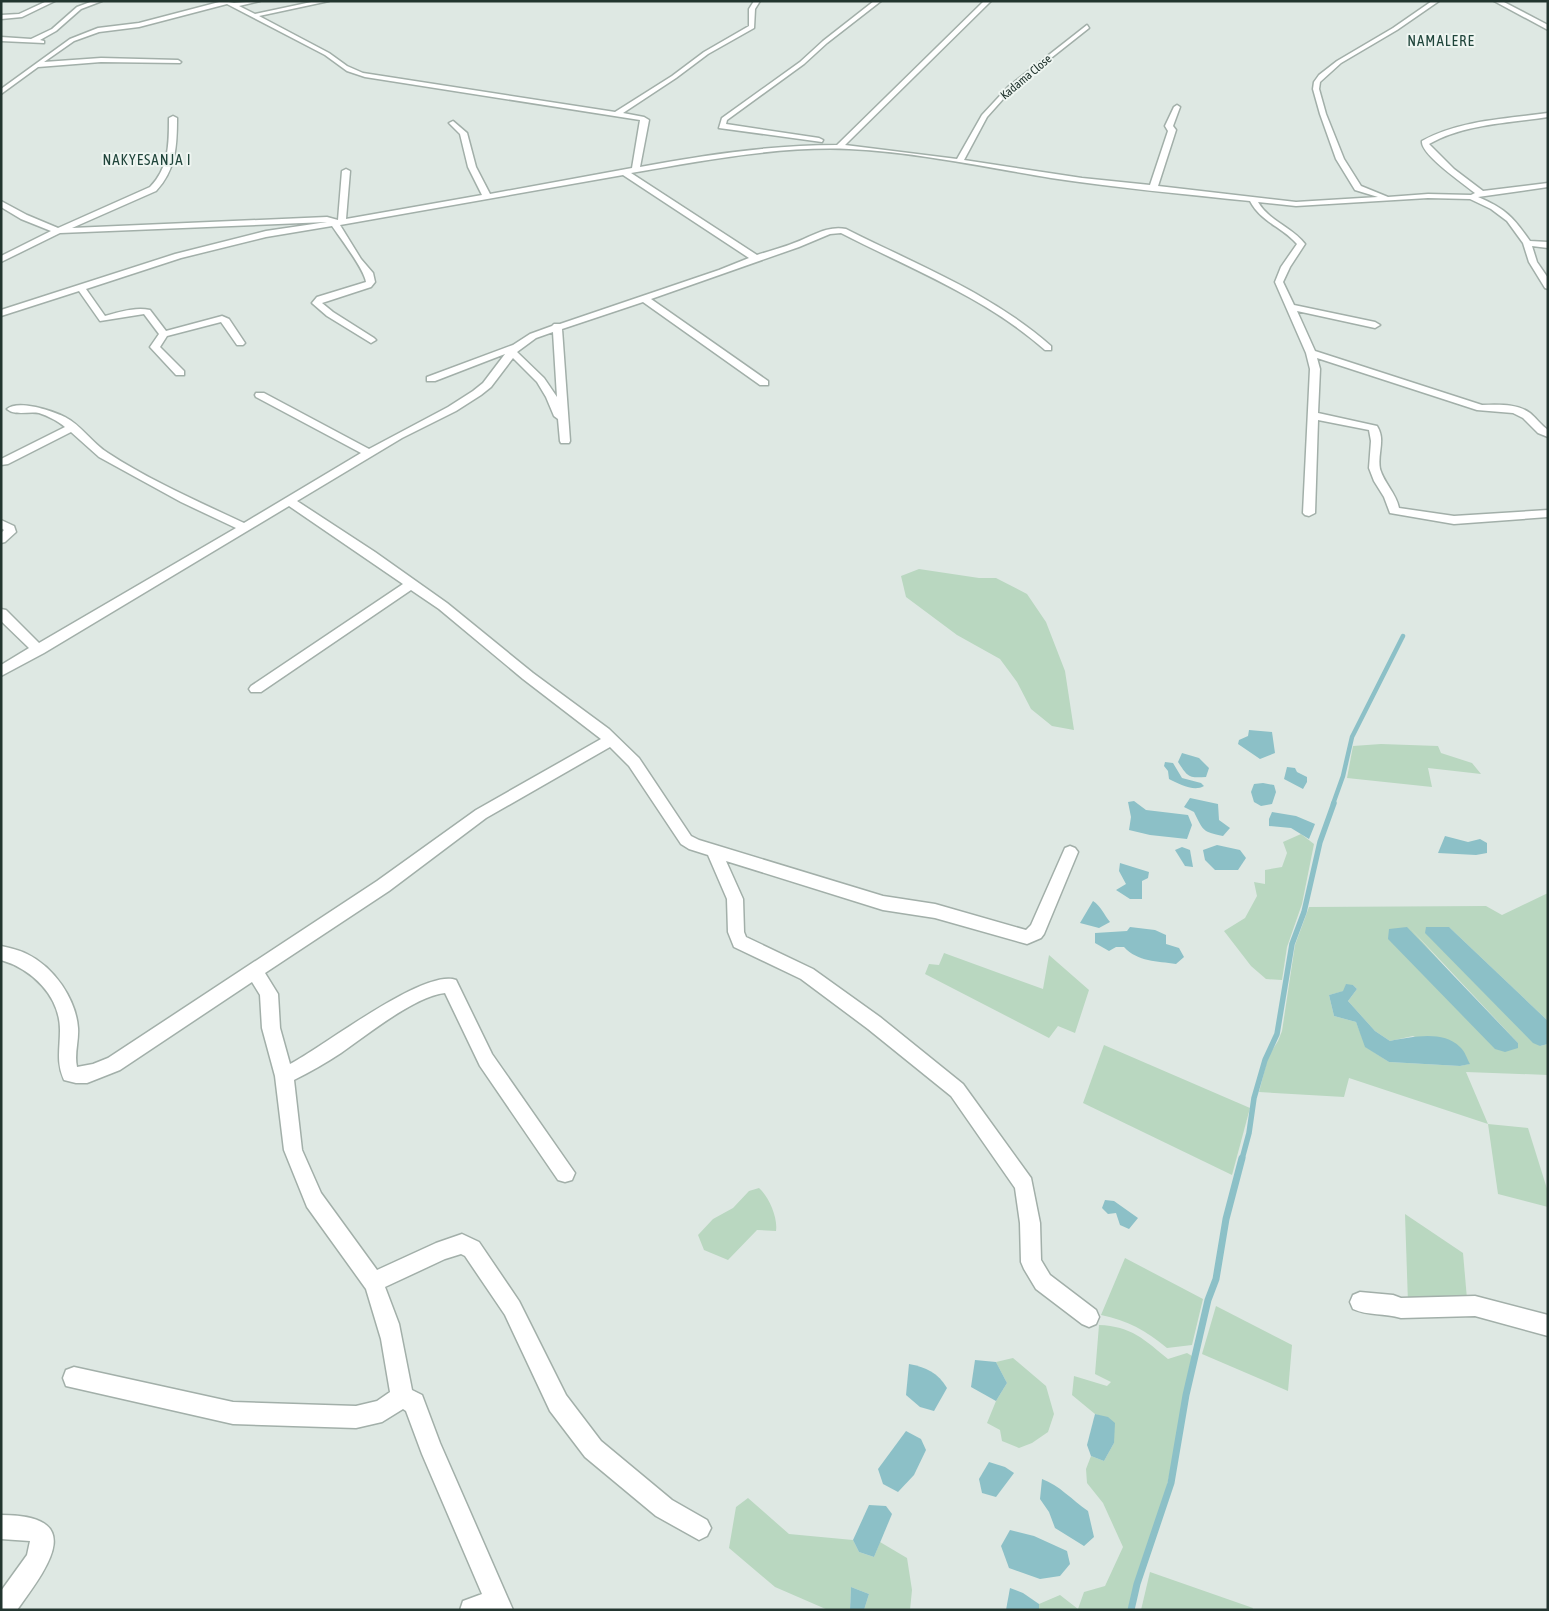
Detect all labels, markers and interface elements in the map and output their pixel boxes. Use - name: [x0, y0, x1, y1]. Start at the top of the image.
- district label: NAMALERE: [1407, 32, 1475, 49]
- street label: Kadama Close: [998, 52, 1054, 102]
- district label: NAKYESANJA I: [102, 151, 192, 168]

